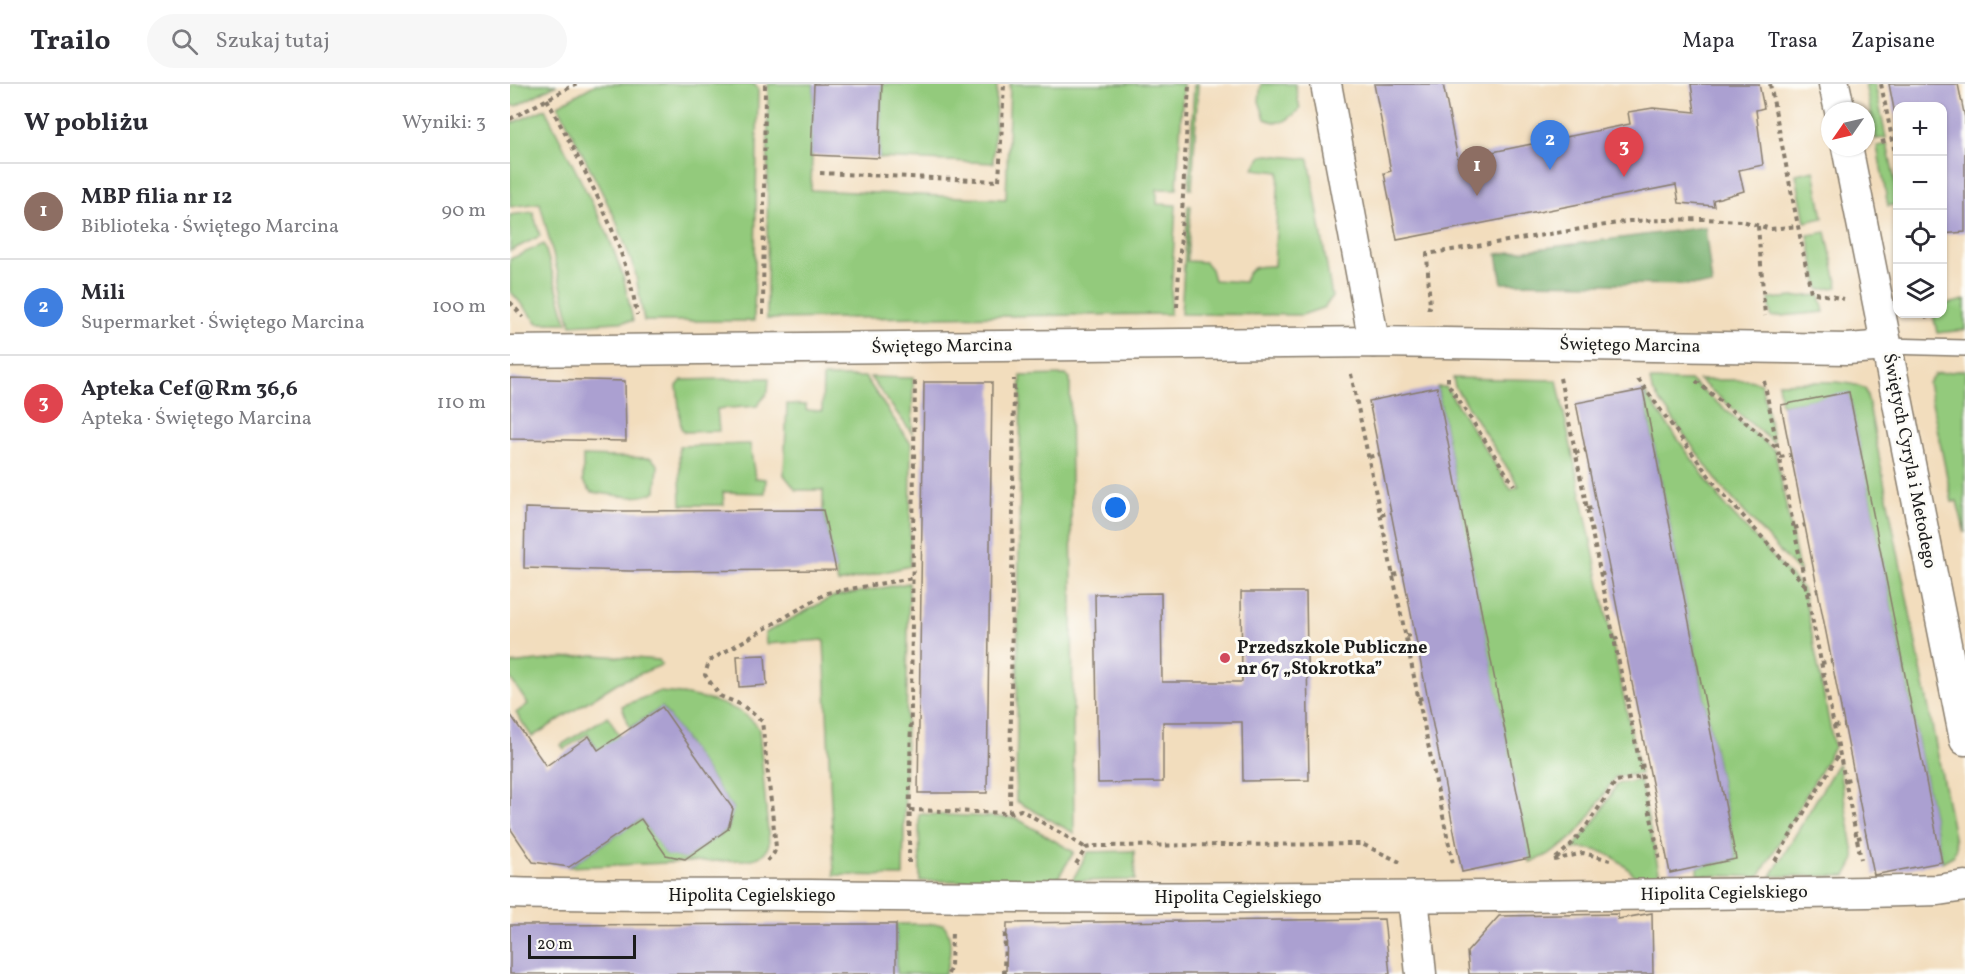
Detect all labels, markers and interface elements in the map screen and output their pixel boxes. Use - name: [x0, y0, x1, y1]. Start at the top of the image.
- search box: [147, 14, 567, 68]
- text: Trailo: [30, 22, 111, 61]
- icon: search: [168, 25, 201, 58]
- text: Szukaj tutaj: [216, 26, 330, 57]
- text: Mapa: [1682, 27, 1735, 56]
- text: Trasa: [1768, 27, 1818, 56]
- text: Zapisane: [1851, 27, 1935, 56]
- north arrow: [1821, 102, 1875, 156]
- map controls: [1893, 102, 1947, 318]
- button: +: [1893, 102, 1947, 156]
- text: W pobliżu: [24, 105, 148, 141]
- text: Wyniki: 3: [402, 109, 486, 137]
- pin: 2: [1530, 120, 1570, 170]
- pin: 3: [1604, 128, 1644, 177]
- pin: 1: [1458, 147, 1496, 196]
- button: −: [1893, 156, 1947, 210]
- text: MBP filia nr 12: [81, 182, 233, 213]
- text: 1: [39, 197, 48, 225]
- text: 90 m: [442, 197, 486, 225]
- button: locate: [1893, 210, 1947, 264]
- text: Biblioteka · Świętego Marcina: [81, 213, 339, 241]
- button: layers: [1893, 264, 1947, 318]
- text: Mili: [81, 278, 125, 309]
- text: 2: [38, 293, 49, 321]
- text: 100 m: [432, 293, 486, 321]
- text: Supermarket · Świętego Marcina: [81, 309, 365, 337]
- street label: Świętego Marcina: [1559, 332, 1701, 360]
- street label: Świętego Marcina: [871, 333, 1013, 361]
- street label: Świętych Cyryla i Metodego: [1876, 351, 1942, 571]
- text: Apteka Cef@Rm 36,6: [81, 374, 298, 405]
- text: 3: [38, 389, 49, 417]
- text: 110 m: [437, 389, 486, 417]
- text: Apteka · Świętego Marcina: [81, 405, 312, 433]
- your location: [1101, 493, 1130, 522]
- place label: Przedszkole Publiczne nr 67 „Stokrotka”: [1237, 636, 1427, 682]
- marker: Przedszkole Publiczne nr 67 „Stokrotka”: [1218, 651, 1232, 665]
- street label: Hipolita Cegielskiego: [1640, 880, 1808, 908]
- street label: Hipolita Cegielskiego: [668, 884, 836, 909]
- street label: Hipolita Cegielskiego: [1154, 886, 1322, 911]
- scale bar: [528, 932, 636, 960]
- text: 20 m: [537, 934, 572, 956]

